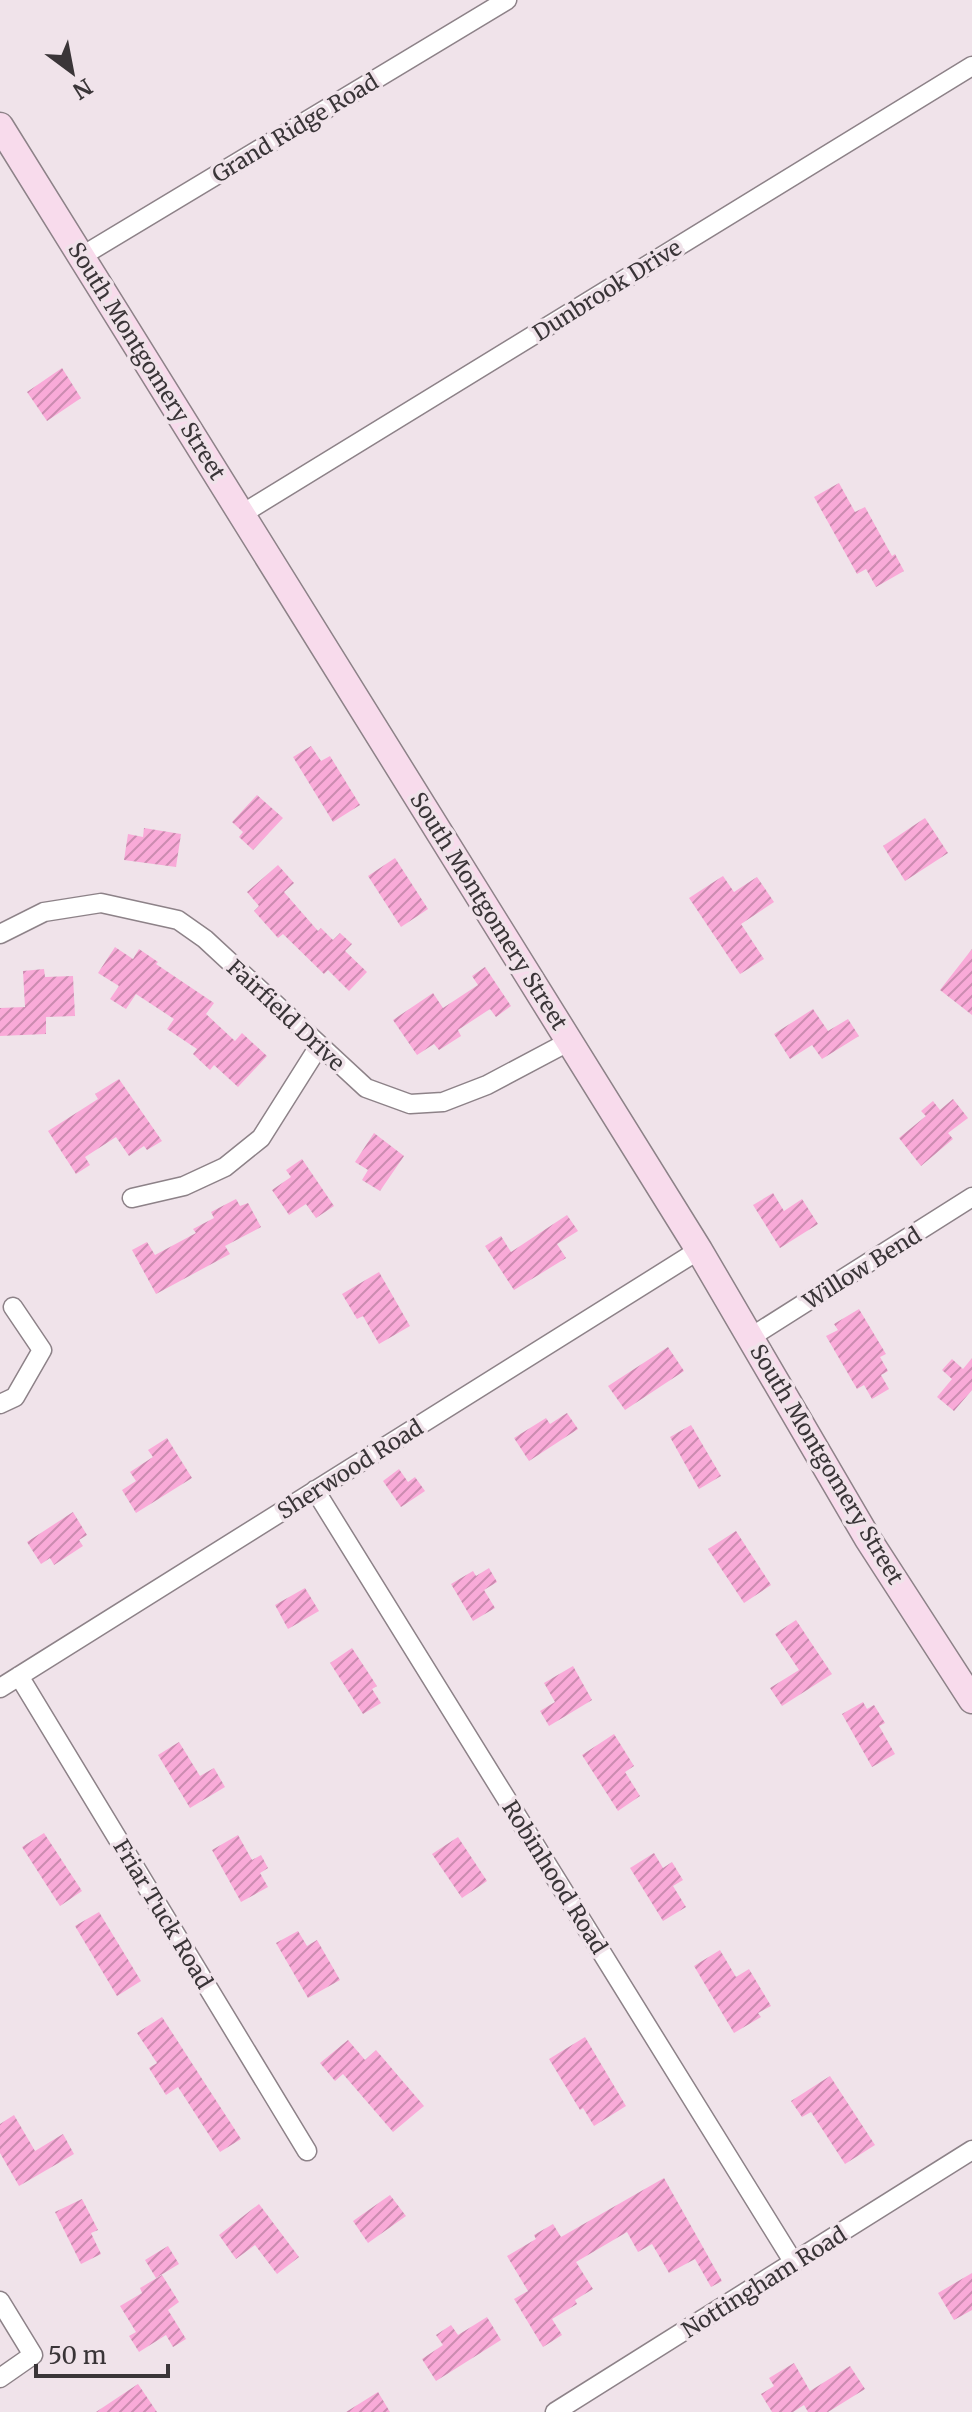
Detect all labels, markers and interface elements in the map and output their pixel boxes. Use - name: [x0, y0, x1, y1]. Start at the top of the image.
- north arrow: [32, 32, 112, 112]
- street label: Grand Ridge Road: [207, 67, 383, 189]
- text: N: [67, 72, 97, 106]
- street label: Dunbrook Drive: [528, 233, 686, 347]
- street label: South Montgomery Street: [62, 237, 232, 485]
- street label: South Montgomery Street: [404, 787, 574, 1035]
- street label: Fairfield Drive: [221, 953, 351, 1077]
- street label: Willow Bend: [797, 1221, 926, 1316]
- street label: South Montgomery Street: [744, 1339, 910, 1589]
- street label: Sherwood Road: [272, 1413, 428, 1525]
- street label: Robinhood Road: [497, 1795, 613, 1959]
- street label: Friar Tuck Road: [107, 1834, 219, 1994]
- street label: Nottingham Road: [677, 2220, 851, 2344]
- scale bar: [36, 2328, 168, 2378]
- text: 50 m: [48, 2340, 107, 2371]

